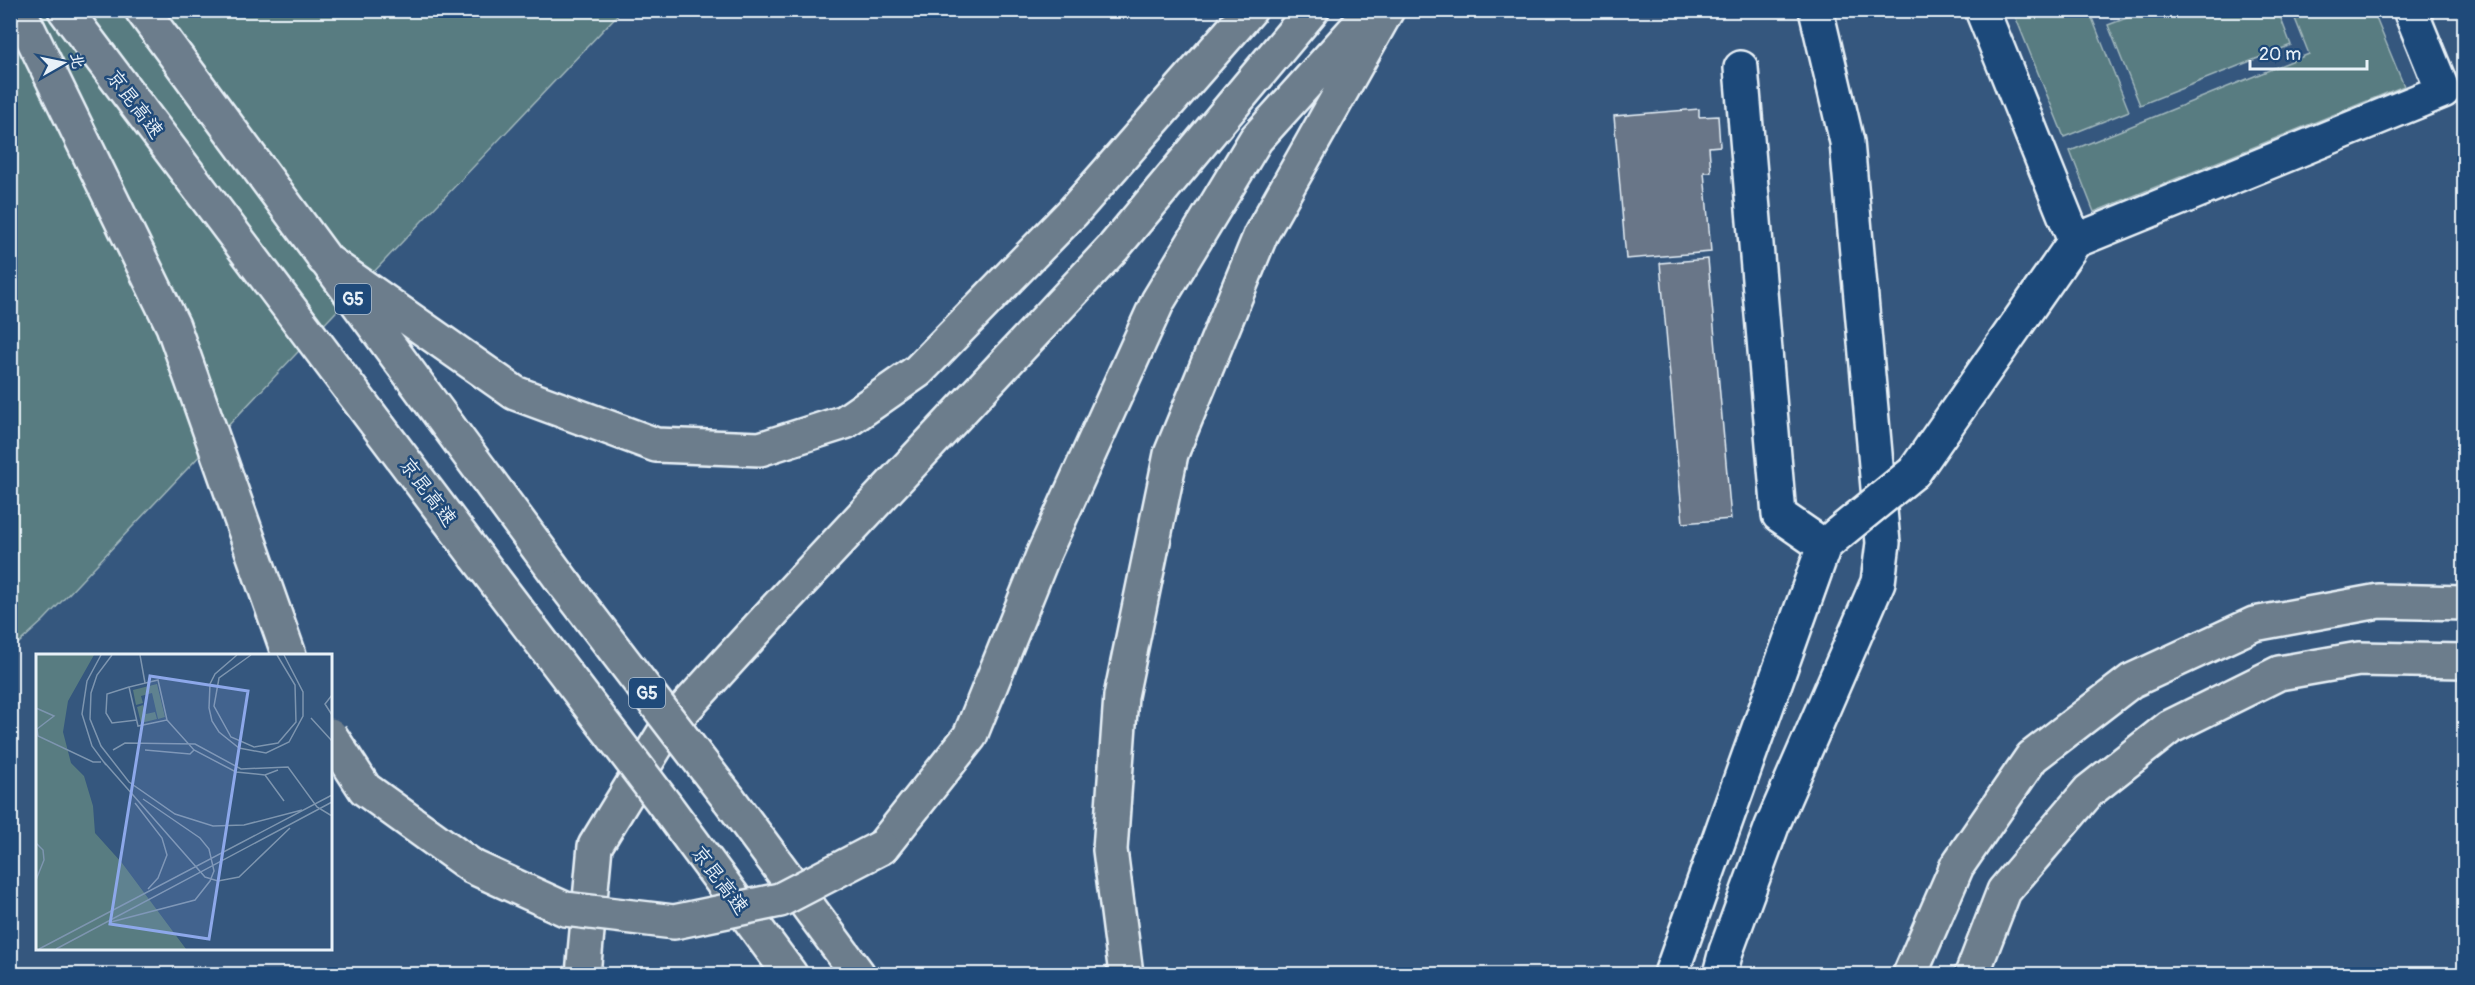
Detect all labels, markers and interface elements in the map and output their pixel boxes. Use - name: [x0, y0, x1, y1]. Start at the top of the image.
- north arrow: [33, 33, 93, 93]
- scale bar: [2250, 33, 2367, 71]
- text: 20 m: [2259, 43, 2301, 66]
- text: 北: [66, 51, 88, 70]
- street label: 京昆高速: [101, 65, 169, 143]
- road number: G5: [335, 284, 371, 314]
- street label: 京昆高速: [394, 453, 462, 531]
- inset map: [36, 654, 332, 949]
- road number: G5: [629, 678, 665, 708]
- street label: 京昆高速: [686, 841, 754, 919]

